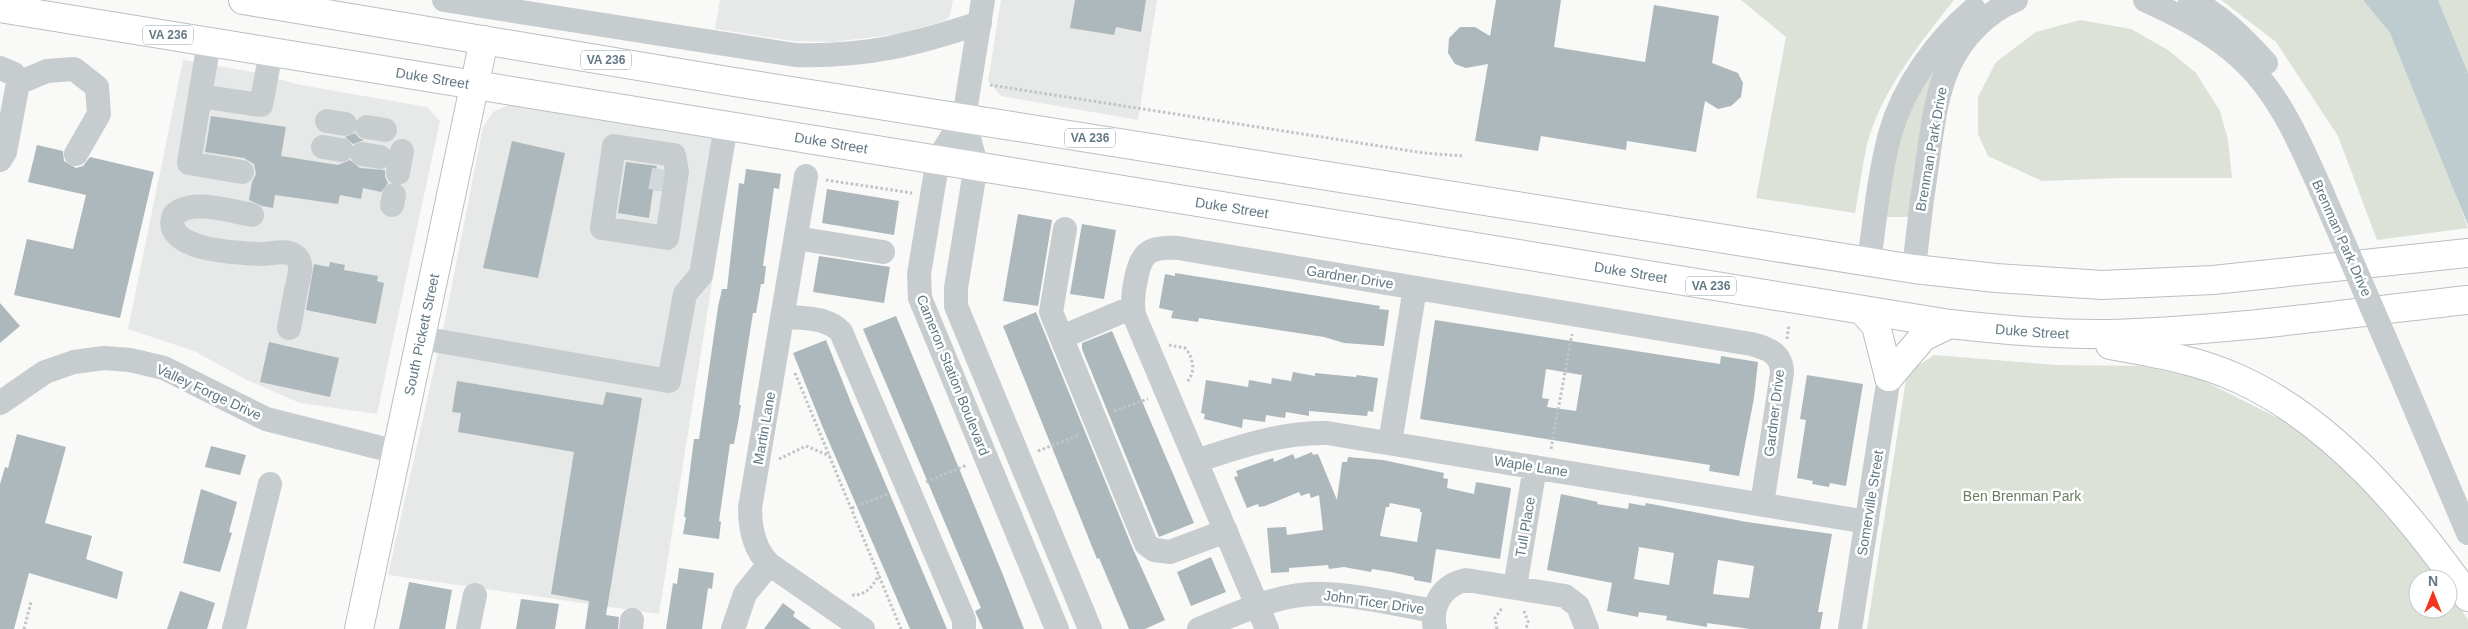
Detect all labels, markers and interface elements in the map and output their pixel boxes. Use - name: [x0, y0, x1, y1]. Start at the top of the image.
- road number: VA 236: [143, 26, 193, 44]
- road number: VA 236: [581, 50, 631, 70]
- street label: Duke Street: [395, 64, 470, 92]
- street label: Brenman Park Drive: [1912, 85, 1950, 212]
- road number: VA 236: [1065, 128, 1115, 148]
- street label: Duke Street: [793, 129, 869, 157]
- street label: Brenman Park Drive: [2309, 177, 2375, 299]
- street label: Duke Street: [1194, 194, 1270, 221]
- street label: Duke Street: [1593, 258, 1669, 286]
- street label: Gardner Drive: [1305, 262, 1395, 292]
- street label: South Pickett Street: [401, 272, 442, 397]
- road number: VA 236: [1686, 276, 1736, 296]
- street label: Cameron Station Boulevard: [913, 292, 993, 458]
- street label: Duke Street: [1995, 321, 2070, 342]
- street label: Valley Forge Drive: [154, 361, 264, 423]
- street label: Gardner Drive: [1761, 368, 1787, 458]
- street label: Martin Lane: [750, 390, 778, 466]
- street label: Somerville Street: [1854, 449, 1886, 557]
- street label: Waple Lane: [1493, 452, 1569, 480]
- park label: Ben Brenman Park: [1963, 488, 2082, 504]
- street label: Tull Place: [1512, 495, 1538, 558]
- north arrow: [2408, 569, 2458, 619]
- text: N: [2428, 573, 2438, 589]
- street label: John Ticer Drive: [1323, 587, 1425, 617]

